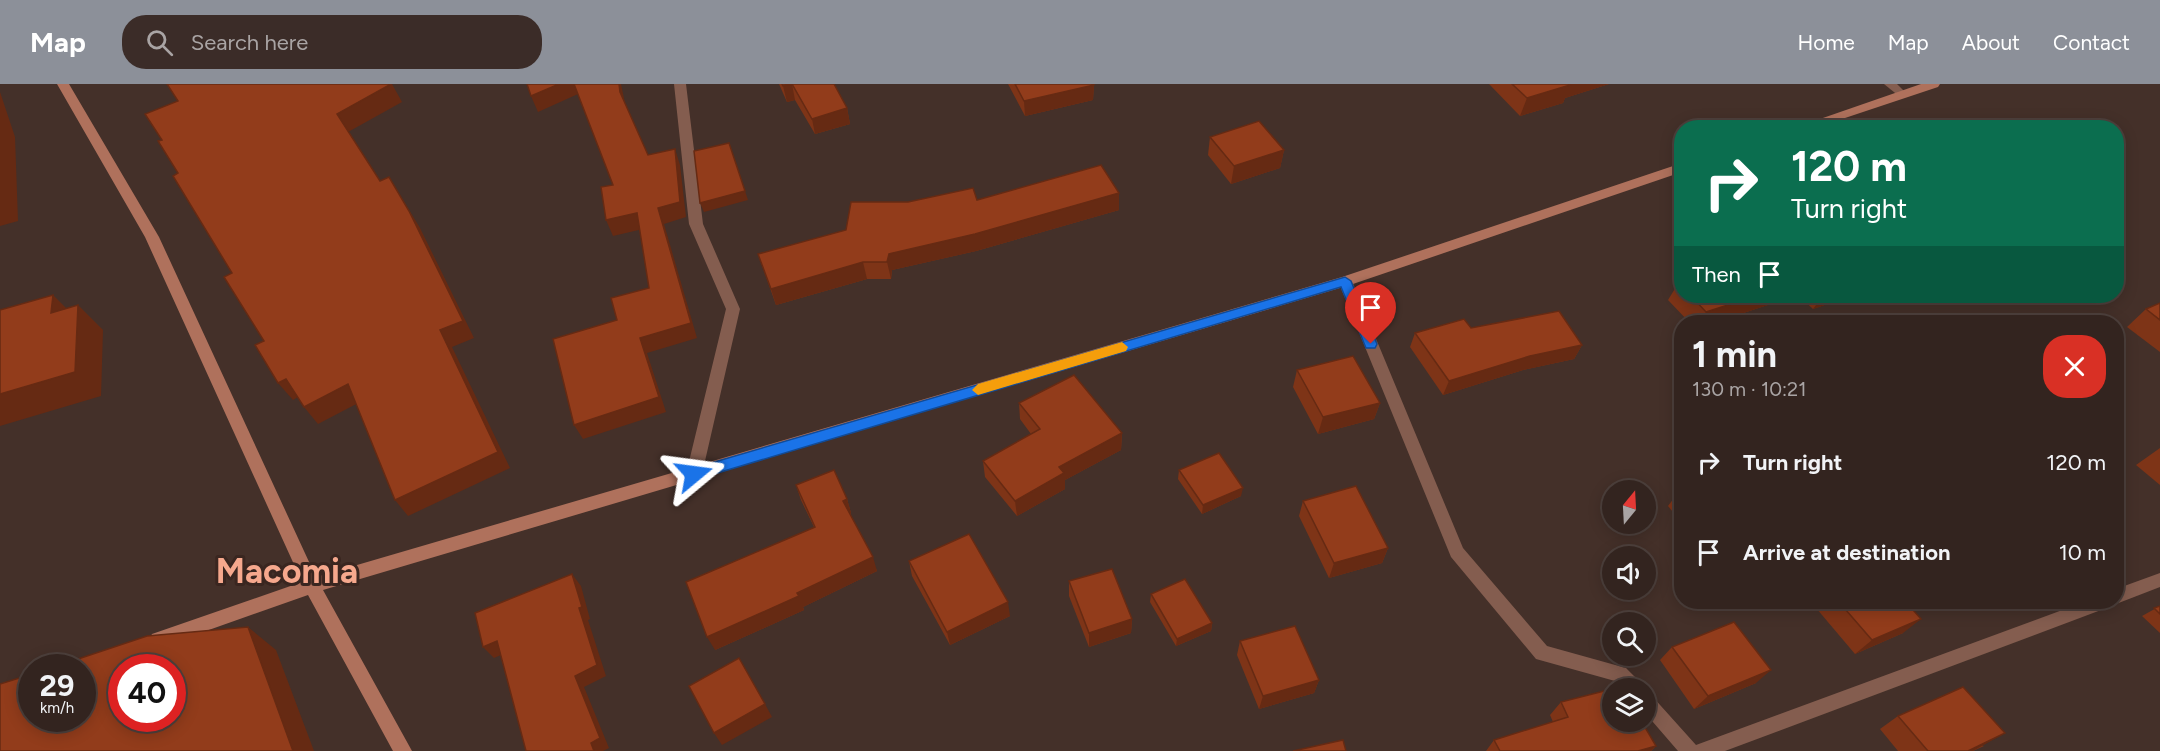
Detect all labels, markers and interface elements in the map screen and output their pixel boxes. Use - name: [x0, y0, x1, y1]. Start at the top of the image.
- search box: [122, 15, 542, 69]
- text: Map: [30, 25, 86, 59]
- icon: search: [143, 26, 176, 59]
- text: Search here: [191, 29, 308, 56]
- text: Home: [1798, 30, 1855, 55]
- text: Map: [1888, 30, 1929, 55]
- text: About: [1962, 30, 2020, 55]
- text: Contact: [2053, 30, 2130, 55]
- text: 120 m: [1791, 141, 1907, 192]
- icon: right: [1692, 144, 1770, 222]
- text: Turn right: [1791, 192, 1907, 225]
- icon: arrive: [1753, 258, 1786, 291]
- text: Then: [1692, 261, 1741, 288]
- pin: [1345, 282, 1396, 344]
- icon: arrive: [1354, 291, 1387, 324]
- text: 1 min: [1692, 333, 1777, 376]
- button: close: [2043, 335, 2106, 398]
- text: 130 m · 10:21: [1692, 377, 1806, 401]
- position arrow: [662, 442, 726, 506]
- icon: right: [1692, 446, 1725, 479]
- text: Turn right: [1743, 449, 1842, 476]
- text: 120 m: [2046, 449, 2106, 476]
- north arrow: [1602, 480, 1656, 534]
- map controls: [1602, 480, 1656, 732]
- icon: arrive: [1692, 536, 1725, 569]
- text: Arrive at destination: [1743, 539, 1951, 566]
- text: 10 m: [2059, 539, 2106, 566]
- button: sound: [1602, 546, 1656, 600]
- district label: Macomia: [216, 551, 358, 592]
- button: search: [1602, 612, 1656, 666]
- speed limit sign: 40: [108, 654, 186, 732]
- text: 29: [40, 667, 74, 704]
- button: layers: [1602, 678, 1656, 732]
- text: km/h: [40, 699, 74, 717]

